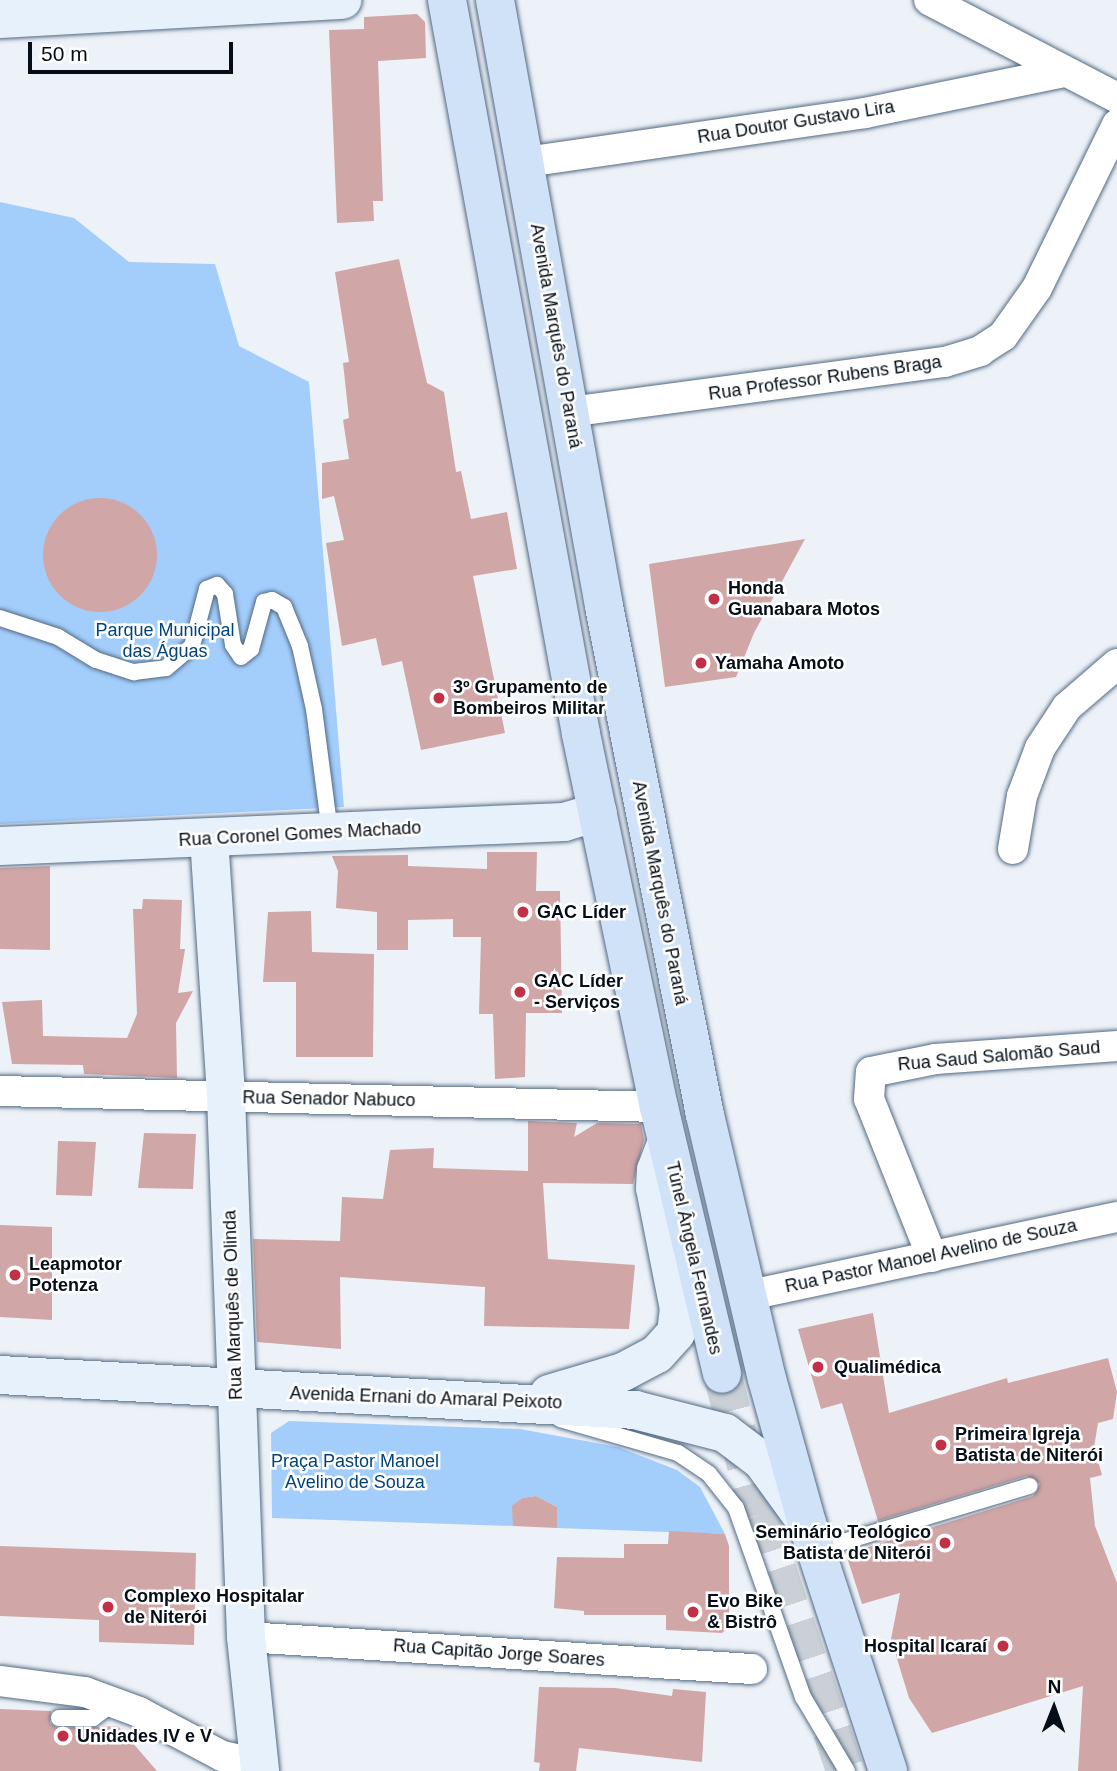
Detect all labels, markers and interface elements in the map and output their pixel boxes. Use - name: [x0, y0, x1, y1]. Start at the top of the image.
- scale bar: [32, 28, 236, 72]
- text: 50 m: [41, 42, 88, 65]
- street label: Rua Doutor Gustavo Lira: [696, 96, 896, 148]
- street label: Avenida Marquês do Paraná: [526, 222, 586, 450]
- street label: Rua Professor Rubens Braga: [707, 351, 943, 405]
- place label: Honda Guanabara Motos: [728, 578, 880, 620]
- marker: Honda Guanabara Motos: [706, 591, 722, 607]
- park label: Parque Municipal das Águas: [95, 620, 235, 662]
- place label: Yamaha Amoto: [715, 652, 845, 674]
- marker: Yamaha Amoto: [693, 655, 709, 671]
- place label: 3º Grupamento de Bombeiros Militar: [453, 677, 608, 720]
- marker: 3º Grupamento de Bombeiros Militar: [431, 690, 447, 706]
- street label: Avenida Marquês do Paraná: [628, 779, 692, 1007]
- street label: Rua Coronel Gomes Machado: [178, 817, 422, 851]
- place label: GAC Líder: [537, 901, 626, 923]
- marker: GAC Líder: [515, 904, 531, 920]
- place label: GAC Líder - Serviços: [534, 971, 623, 1014]
- marker: GAC Líder - Serviços: [512, 984, 528, 1000]
- street label: Rua Saud Salomão Saud: [897, 1036, 1101, 1076]
- street label: Rua Senador Nabuco: [242, 1087, 416, 1111]
- street label: Túnel Ângela Fernandes: [661, 1160, 727, 1356]
- street label: Rua Marquês de Olinda: [219, 1210, 247, 1400]
- street label: Rua Pastor Manoel Avelino de Souza: [783, 1214, 1079, 1298]
- place label: Leapmotor Potenza: [29, 1254, 122, 1296]
- marker: Leapmotor Potenza: [7, 1267, 23, 1283]
- place label: Qualimédica: [834, 1356, 941, 1378]
- marker: Qualimédica: [808, 1357, 828, 1377]
- street label: Avenida Ernani do Amaral Peixoto: [289, 1382, 563, 1414]
- place label: Primeira Igreja Batista de Niterói: [955, 1424, 1103, 1466]
- marker: Primeira Igreja Batista de Niterói: [933, 1437, 949, 1453]
- park label: Praça Pastor Manoel Avelino de Souza: [271, 1451, 439, 1494]
- place label: Seminário Teológico Batista de Niterói: [755, 1522, 931, 1564]
- marker: Seminário Teológico Batista de Niterói: [937, 1535, 953, 1551]
- place label: Complexo Hospitalar de Niterói: [124, 1586, 304, 1628]
- place label: Evo Bike & Bistrô: [707, 1591, 783, 1634]
- marker: Complexo Hospitalar de Niterói: [98, 1597, 118, 1617]
- marker: Evo Bike & Bistrô: [685, 1604, 701, 1620]
- street label: Rua Capitão Jorge Soares: [392, 1635, 606, 1671]
- place label: Hospital Icaraí: [864, 1635, 987, 1657]
- marker: Hospital Icaraí: [993, 1636, 1013, 1656]
- north arrow: [1019, 1673, 1089, 1743]
- text: N: [1047, 1676, 1061, 1697]
- place label: Unidades IV e V: [77, 1725, 212, 1747]
- marker: Unidades IV e V: [55, 1728, 71, 1744]

